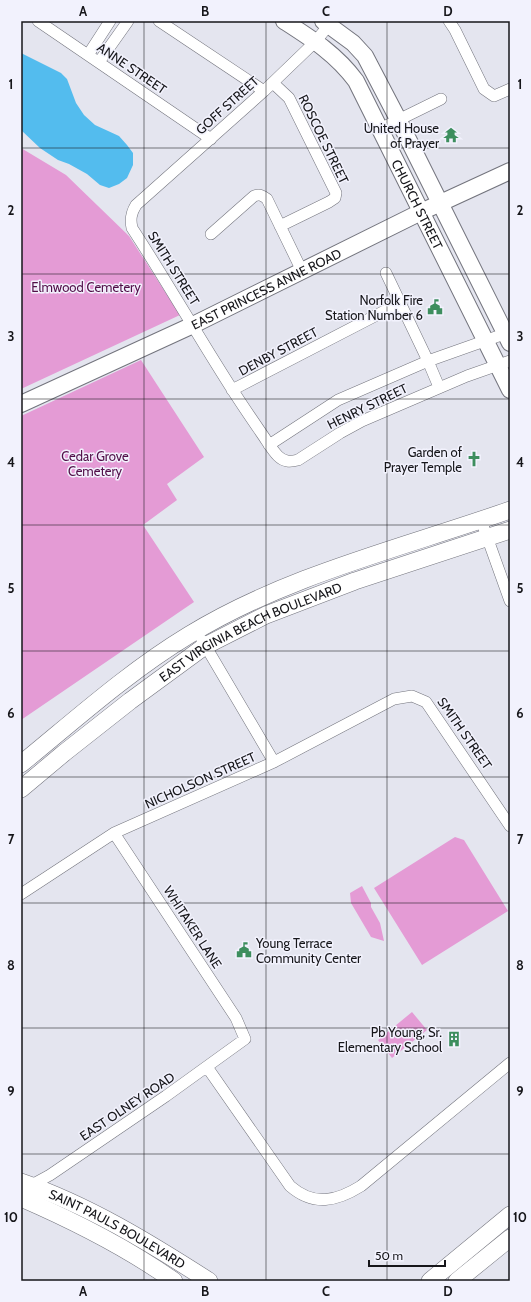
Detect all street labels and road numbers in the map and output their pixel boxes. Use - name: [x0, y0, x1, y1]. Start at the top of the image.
- street label: ANNE STREET: [94, 39, 170, 97]
- street label: GOFF STREET: [192, 73, 262, 137]
- street label: ROSCOE STREET: [296, 92, 353, 186]
- street label: CHURCH STREET: [388, 157, 447, 252]
- street label: SMITH STREET: [145, 228, 203, 308]
- street label: EAST PRINCESS ANNE ROAD: [189, 245, 344, 333]
- street label: DENBY STREET: [236, 323, 320, 379]
- street label: HENRY STREET: [324, 380, 410, 432]
- street label: EAST VIRGINIA BEACH BOULEVARD: [156, 579, 344, 685]
- street label: SMITH STREET: [434, 694, 496, 772]
- street label: NICHOLSON STREET: [142, 748, 258, 812]
- street label: WHITAKER LANE: [160, 883, 226, 971]
- street label: EAST OLNEY ROAD: [77, 1068, 177, 1144]
- street label: SAINT PAULS BOULEVARD: [47, 1185, 188, 1272]

